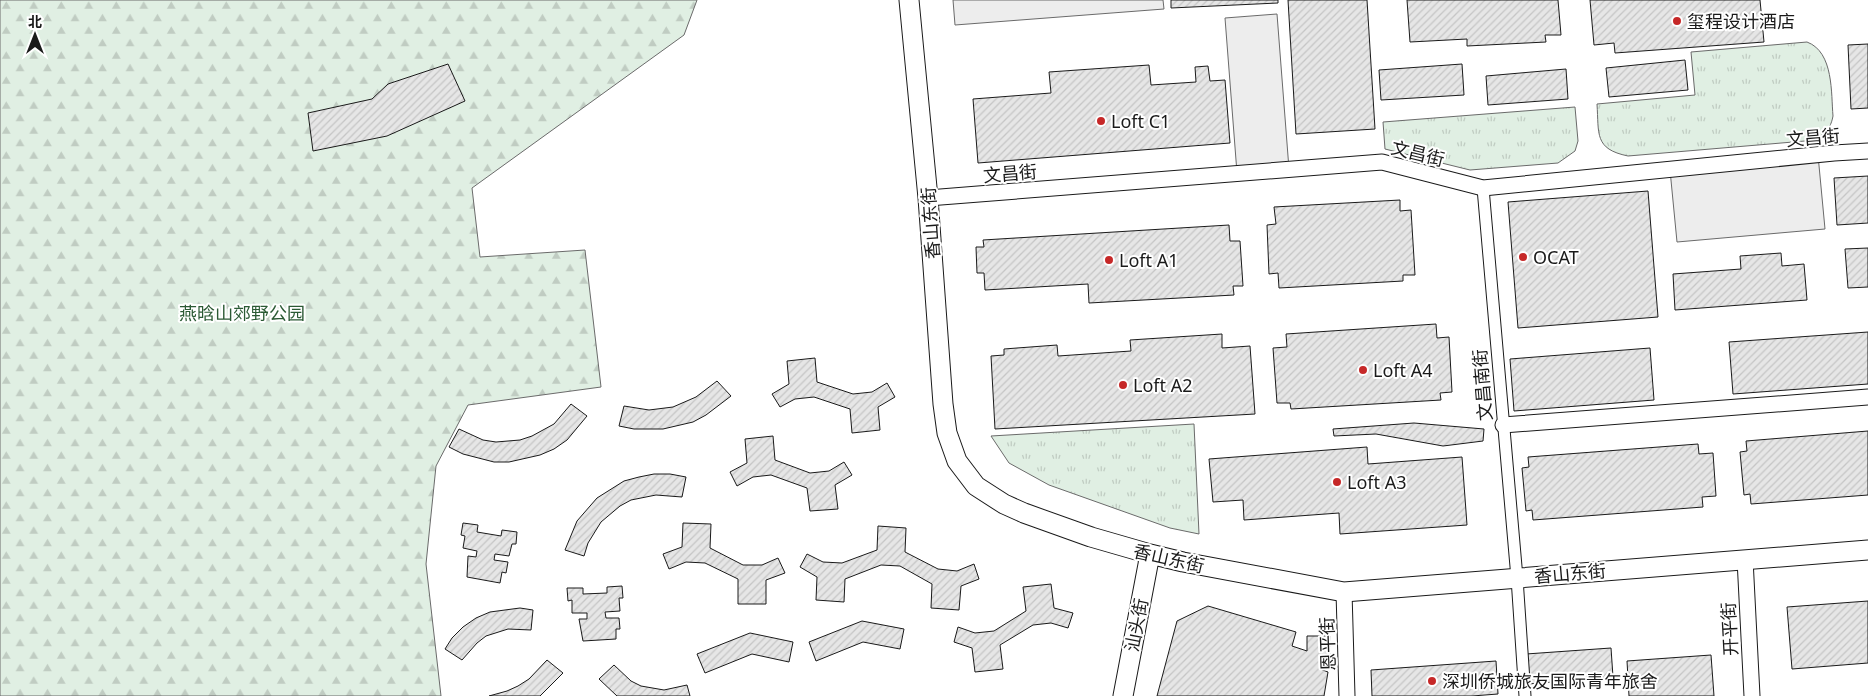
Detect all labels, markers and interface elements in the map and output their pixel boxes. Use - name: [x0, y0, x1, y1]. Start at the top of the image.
- place label: 玺程设计酒店: [1687, 9, 1795, 33]
- north arrow: [10, 10, 60, 60]
- text: 北: [28, 12, 42, 31]
- marker: 玺程设计酒店: [1671, 15, 1683, 27]
- place label: Loft C1: [1111, 109, 1170, 133]
- marker: Loft C1: [1095, 115, 1107, 127]
- street label: 文昌街: [1785, 123, 1841, 151]
- street label: 文昌街: [1389, 135, 1447, 171]
- street label: 文昌街: [982, 159, 1038, 187]
- street label: 香山东街: [916, 186, 944, 260]
- place label: OCAT: [1533, 245, 1579, 269]
- place label: Loft A1: [1119, 248, 1179, 272]
- marker: OCAT: [1517, 251, 1529, 263]
- marker: Loft A1: [1103, 254, 1115, 266]
- park label: 燕晗山郊野公园: [179, 301, 305, 325]
- street label: 文昌南街: [1467, 348, 1497, 422]
- place label: Loft A4: [1373, 358, 1433, 382]
- marker: Loft A4: [1357, 364, 1369, 376]
- place label: Loft A2: [1133, 373, 1193, 397]
- marker: Loft A2: [1117, 379, 1129, 391]
- place label: Loft A3: [1347, 470, 1407, 494]
- marker: Loft A3: [1331, 476, 1343, 488]
- street label: 香山东街: [1131, 538, 1207, 578]
- street label: 香山东街: [1533, 558, 1607, 588]
- street label: 汕头街: [1119, 596, 1153, 654]
- street label: 开平街: [1716, 601, 1742, 657]
- street label: 恩平街: [1314, 617, 1340, 671]
- place label: 深圳侨城旅友国际青年旅舍: [1442, 669, 1658, 693]
- marker: 深圳侨城旅友国际青年旅舍: [1426, 675, 1438, 687]

